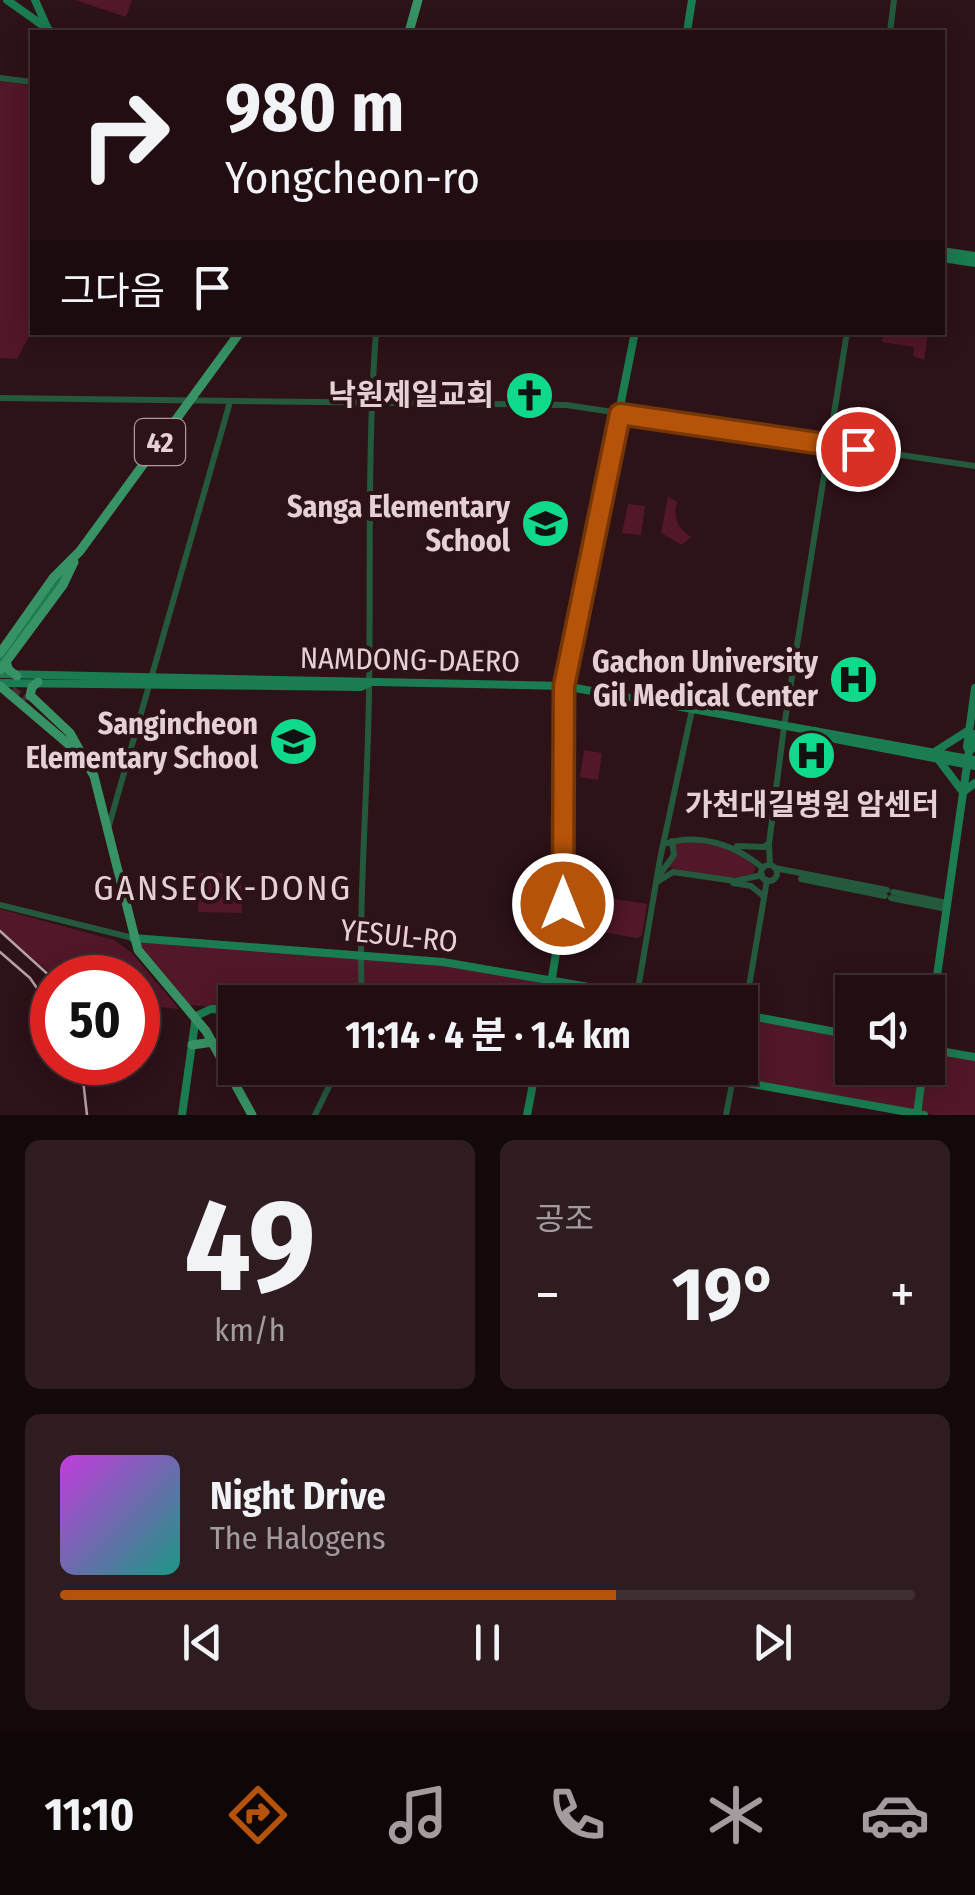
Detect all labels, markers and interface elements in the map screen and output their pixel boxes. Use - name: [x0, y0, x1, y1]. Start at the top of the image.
- text: 980 m: [225, 66, 404, 150]
- icon: right: [60, 70, 190, 200]
- text: Yongcheon-ro: [225, 151, 480, 205]
- icon: arrive: [185, 260, 240, 315]
- text: 그다음: [60, 268, 165, 314]
- church icon: 낙원제일교회: [503, 369, 555, 421]
- place label: 낙원제일교회: [328, 377, 494, 413]
- pin: [816, 407, 901, 492]
- road number: 42: [135, 419, 185, 465]
- icon: arrive: [831, 422, 886, 477]
- place label: Sanga Elementary School: [287, 489, 511, 559]
- school or university icon: Sanga Elementary School: [519, 498, 571, 550]
- street label: NAMDONG-DAERO: [300, 640, 520, 680]
- place label: Gachon University Gil Medical Center: [592, 644, 819, 714]
- hospital icon: Gachon University Gil Medical Center: [827, 653, 879, 705]
- place label: Sangincheon Elementary School: [26, 706, 259, 776]
- school or university icon: Sangincheon Elementary School: [267, 715, 319, 767]
- hospital icon: 가천대길병원 암센터: [786, 730, 838, 782]
- place label: 가천대길병원 암센터: [685, 787, 939, 823]
- position arrow: [511, 852, 615, 956]
- district label: GANSEOK-DONG: [94, 867, 352, 909]
- street label: YESUL-RO: [339, 912, 459, 960]
- speed limit sign: 50: [30, 955, 160, 1085]
- map controls: [835, 975, 945, 1085]
- button: sound: [835, 975, 945, 1085]
- text: 11:14 · 4 분 · 1.4 km: [345, 1012, 631, 1058]
- text: 49: [184, 1168, 316, 1324]
- text: 공조: [535, 1200, 594, 1238]
- text: 19°: [672, 1250, 778, 1340]
- text: −: [535, 1262, 560, 1328]
- text: +: [890, 1262, 915, 1328]
- text: km/h: [214, 1311, 286, 1349]
- text: Night Drive: [210, 1473, 386, 1519]
- text: The Halogens: [210, 1519, 386, 1557]
- icon: previous: [175, 1615, 230, 1670]
- icon: pause: [460, 1615, 515, 1670]
- icon: next: [745, 1615, 800, 1670]
- icon: directions: [223, 1780, 293, 1850]
- icon: music: [383, 1780, 453, 1850]
- icon: phone: [542, 1780, 612, 1850]
- icon: climate: [701, 1780, 771, 1850]
- icon: car: [860, 1780, 930, 1850]
- text: 11:10: [45, 1788, 134, 1842]

